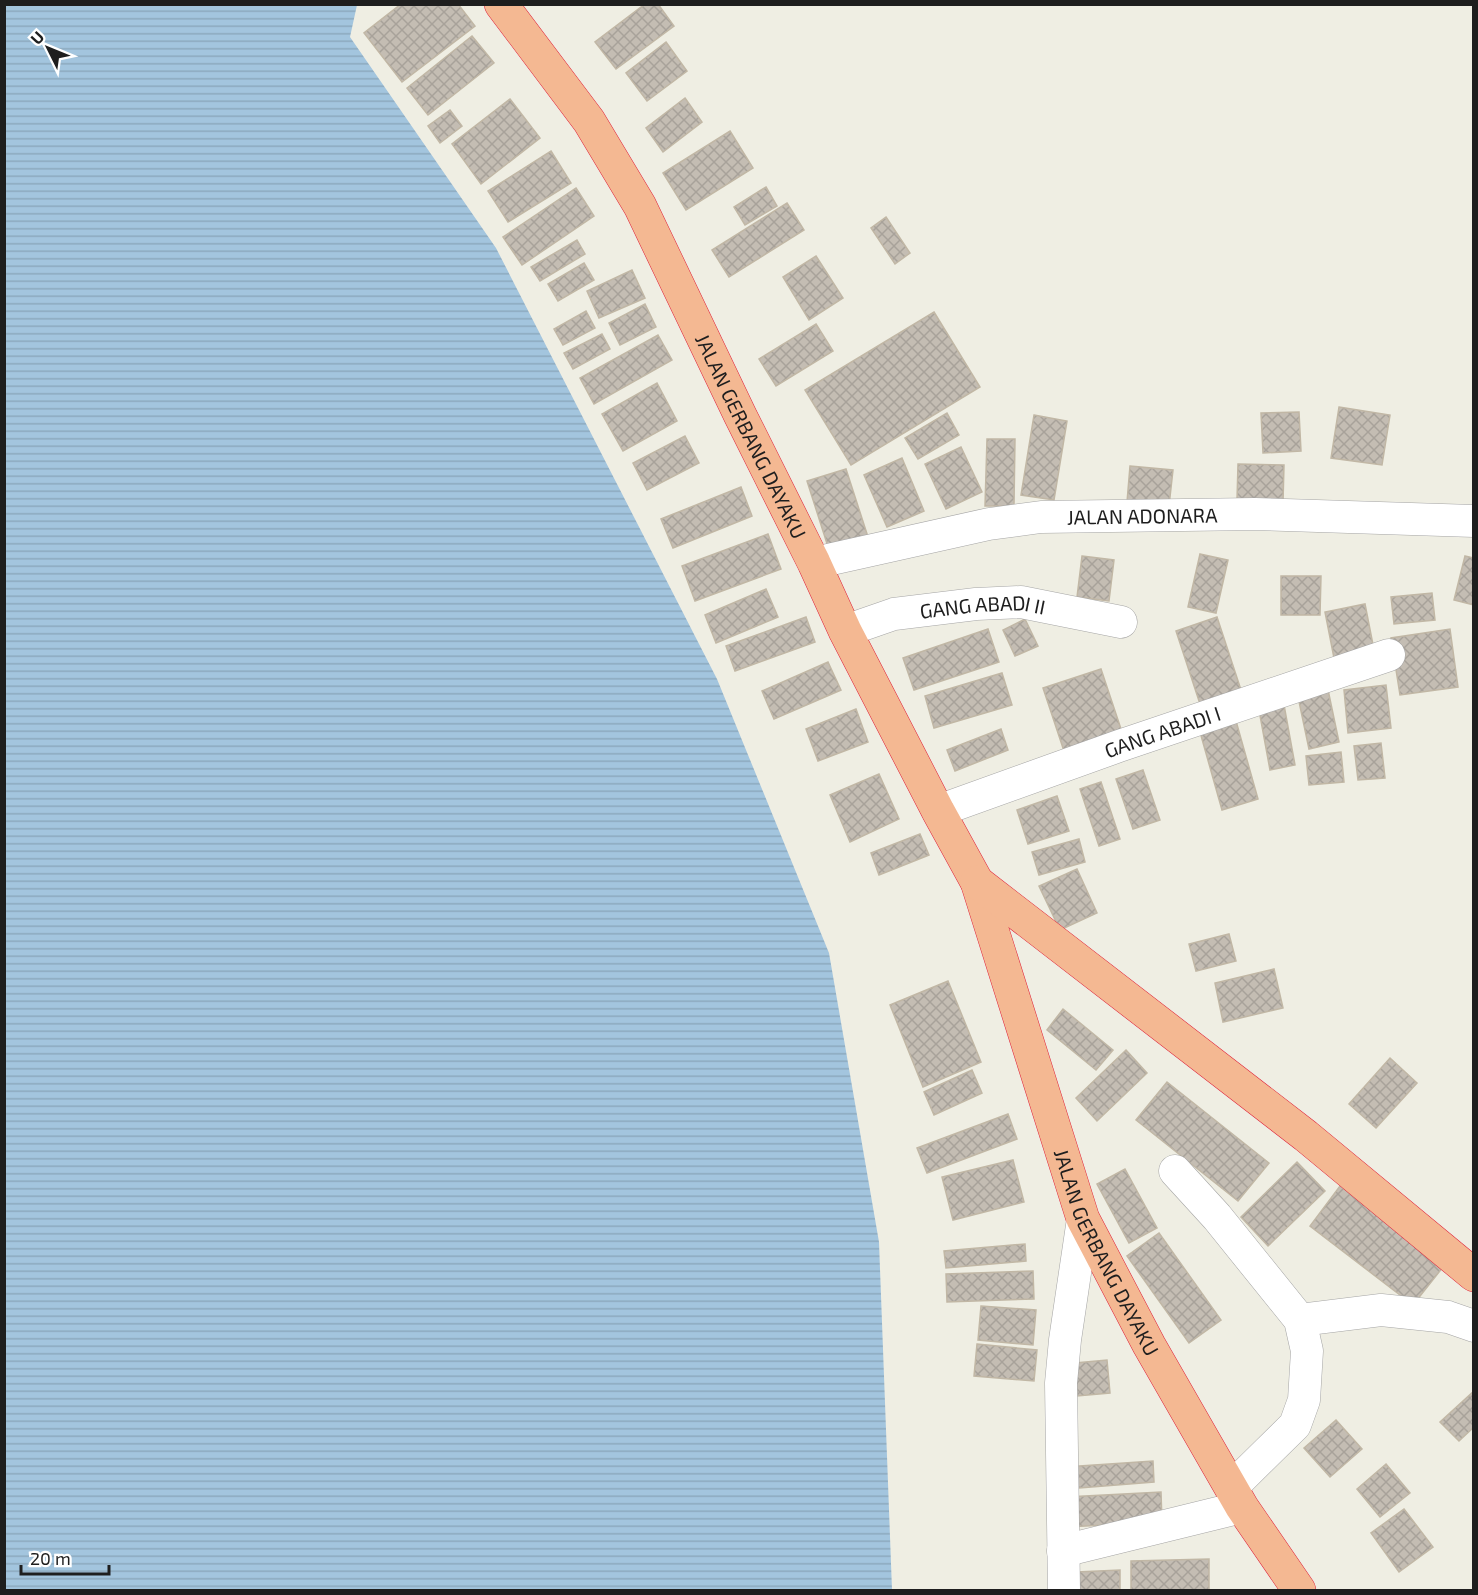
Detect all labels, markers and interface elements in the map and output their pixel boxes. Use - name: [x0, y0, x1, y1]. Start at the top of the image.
- north arrow: [18, 18, 78, 78]
- text: U: [26, 27, 47, 48]
- street label: JALAN GERBANG DAYAKU: [691, 330, 812, 542]
- street label: JALAN ADONARA: [1067, 503, 1218, 529]
- street label: GANG ABADI II: [918, 590, 1048, 623]
- street label: GANG ABADI I: [1101, 701, 1224, 762]
- street label: JALAN GERBANG DAYAKU: [1050, 1146, 1164, 1360]
- scale bar: [21, 1538, 110, 1576]
- text: 20 m: [30, 1547, 71, 1569]

